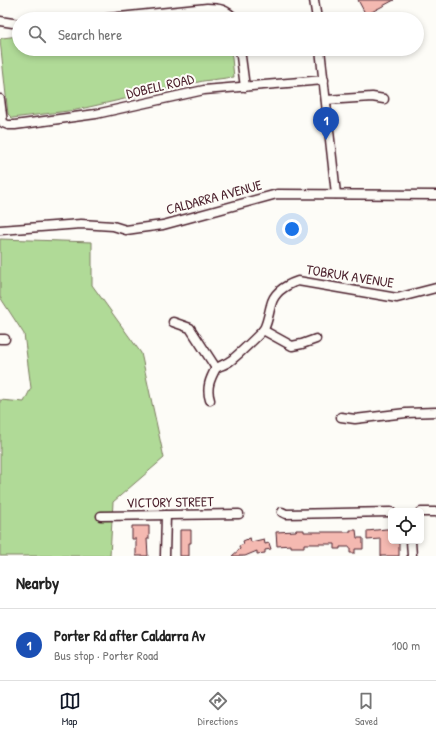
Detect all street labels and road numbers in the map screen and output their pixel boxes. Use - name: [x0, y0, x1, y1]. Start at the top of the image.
- street label: DOBELL ROAD: [124, 68, 196, 103]
- street label: CALDARRA AVENUE: [164, 175, 264, 218]
- street label: TOBRUK AVENUE: [305, 259, 395, 292]
- street label: VICTORY STREET: [126, 491, 214, 512]

